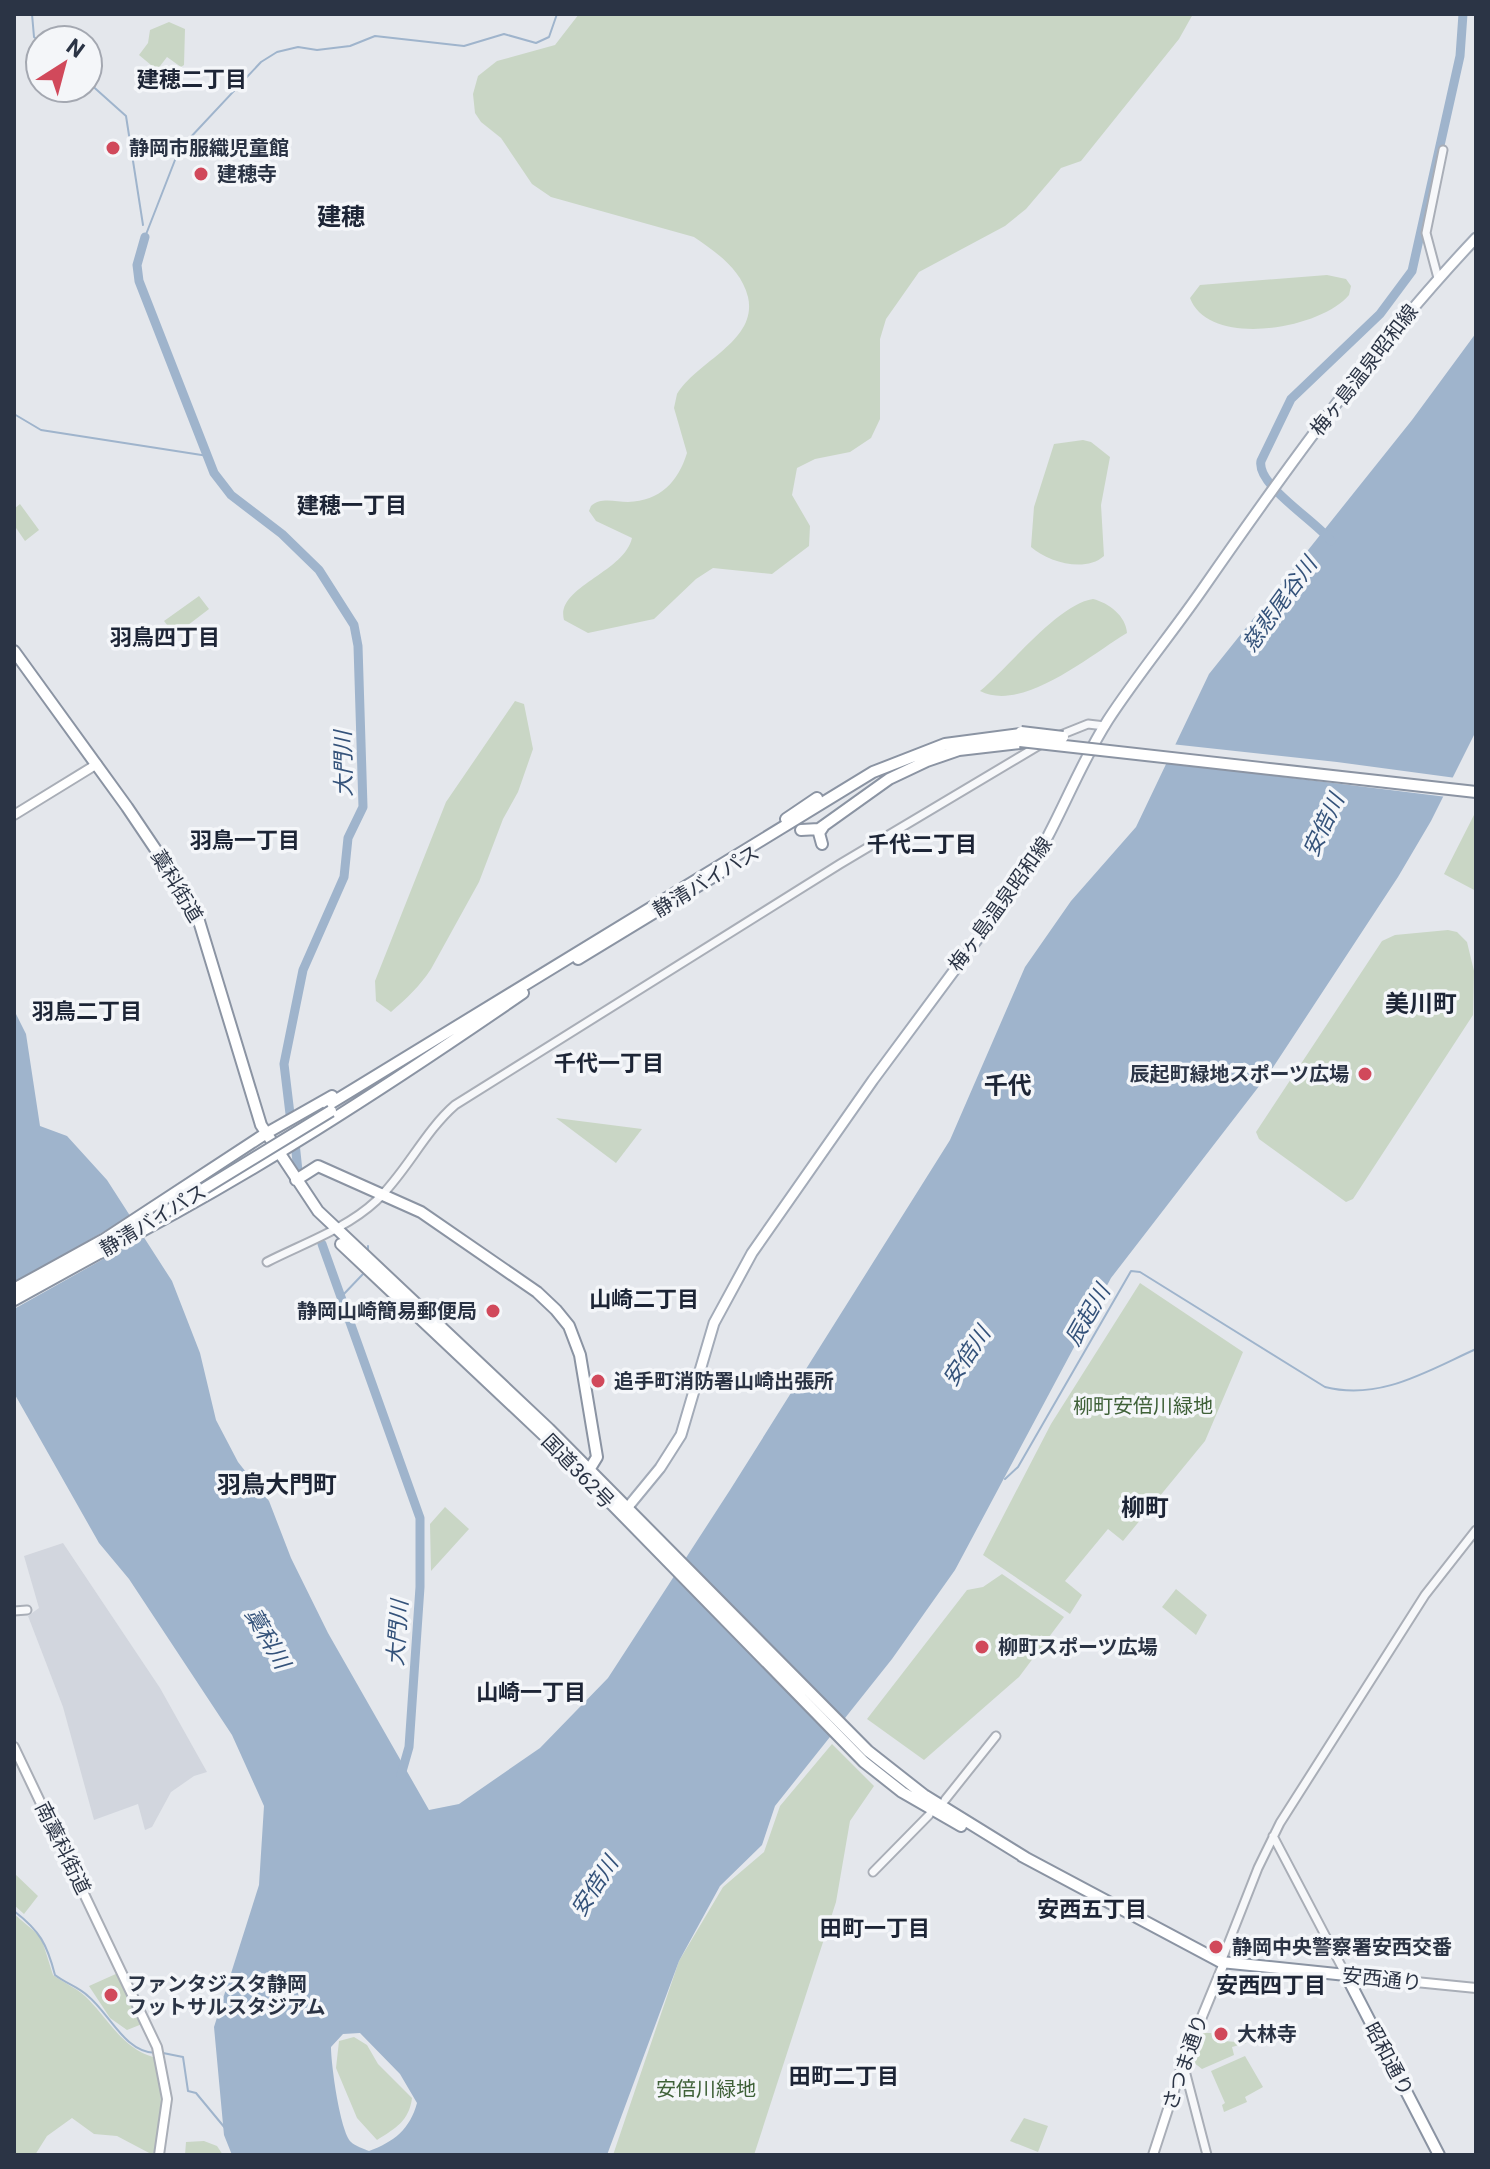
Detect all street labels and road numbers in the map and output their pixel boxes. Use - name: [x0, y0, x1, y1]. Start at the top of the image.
- street label: 梅ヶ島温泉昭和線: [1305, 300, 1423, 440]
- street label: 梅ヶ島温泉昭和線: [943, 832, 1057, 976]
- street label: 静清バイパス: [649, 840, 763, 922]
- street label: 藁科街道: [146, 846, 208, 926]
- street label: 静清バイパス: [96, 1179, 210, 1261]
- street label: 国道362号: [537, 1429, 619, 1513]
- street label: 南藁科街道: [30, 1798, 96, 1898]
- street label: 安西通り: [1341, 1963, 1423, 1995]
- street label: さつま通り: [1157, 2011, 1213, 2113]
- street label: 昭和通り: [1360, 2018, 1418, 2100]

